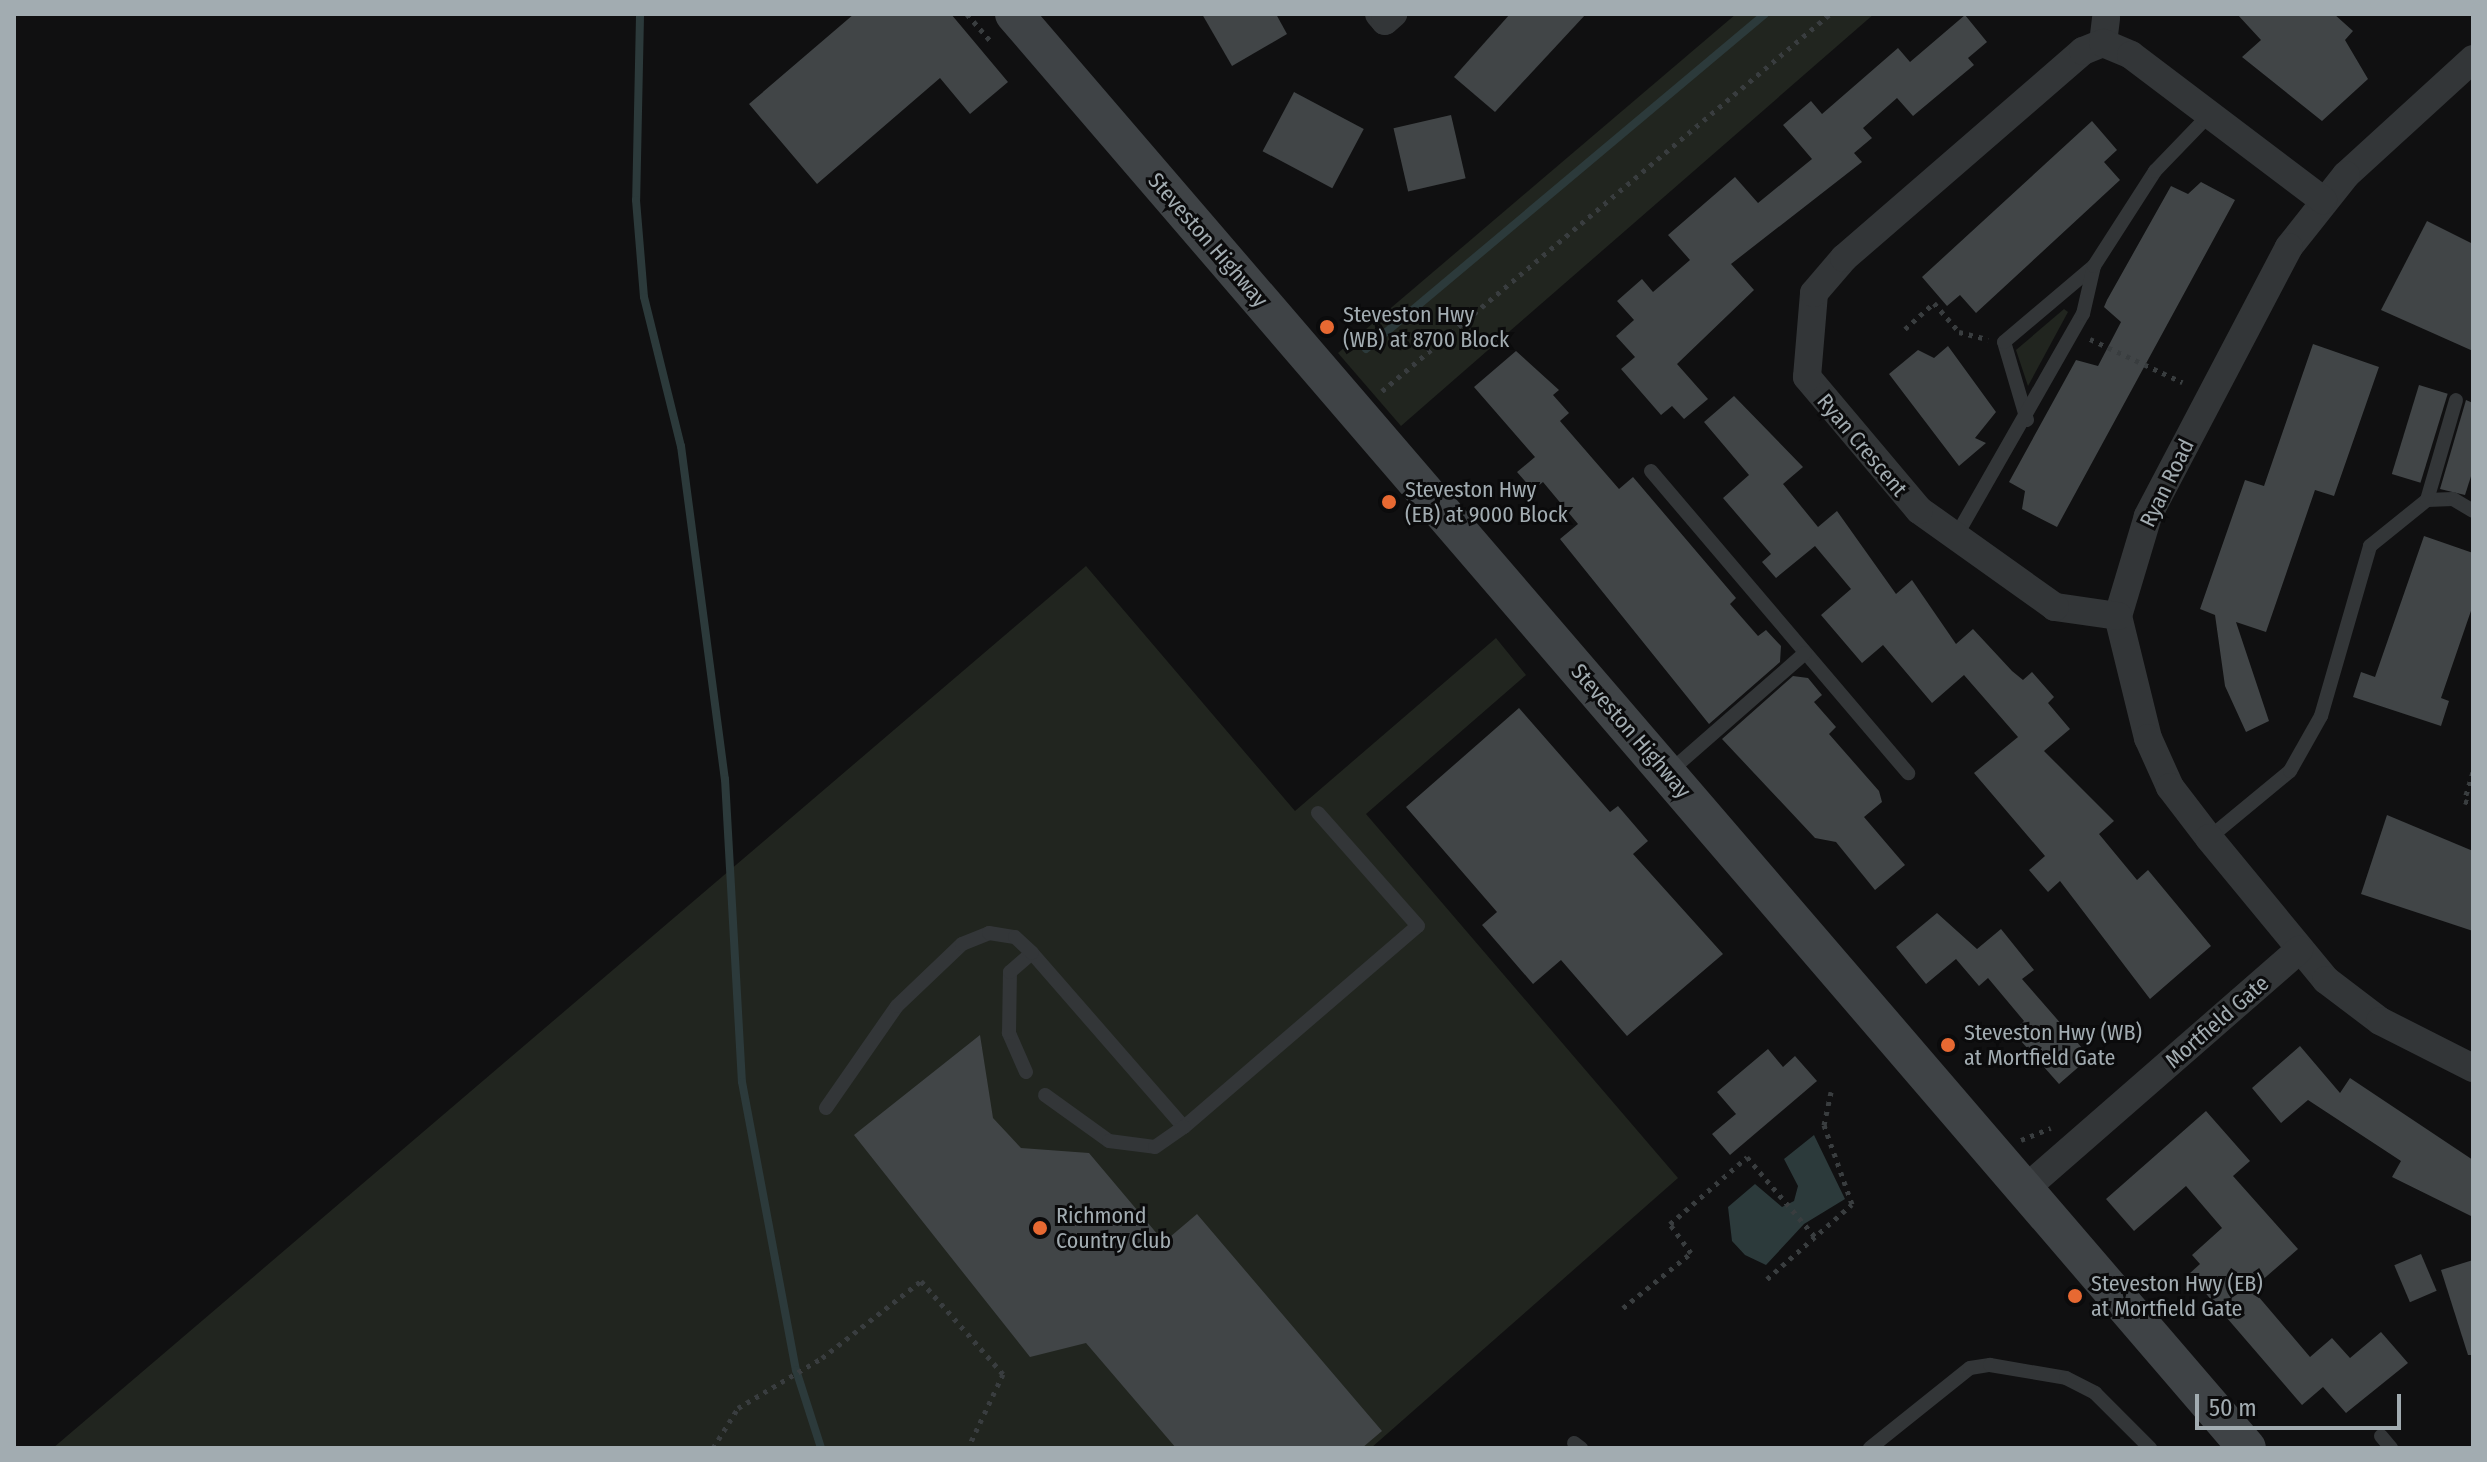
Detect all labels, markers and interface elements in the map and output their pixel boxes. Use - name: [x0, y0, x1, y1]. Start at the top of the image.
- street label: Steveston Highway: [1143, 168, 1273, 312]
- place label: Steveston Hwy (WB) at 8700 Block: [1343, 301, 1509, 352]
- marker: Steveston Hwy (WB) at 8700 Block: [1318, 318, 1336, 336]
- street label: Ryan Crescent: [1811, 388, 1913, 502]
- street label: Ryan Road: [2134, 435, 2200, 531]
- place label: Steveston Hwy (EB) at 9000 Block: [1405, 476, 1568, 528]
- marker: Steveston Hwy (EB) at 9000 Block: [1380, 493, 1398, 511]
- street label: Steveston Highway: [1566, 659, 1696, 803]
- street label: Mortfield Gate: [2160, 970, 2274, 1074]
- place label: Steveston Hwy (WB) at Mortfield Gate: [1964, 1019, 2142, 1070]
- marker: Steveston Hwy (WB) at Mortfield Gate: [1939, 1036, 1957, 1054]
- place label: Richmond Country Club: [1056, 1202, 1171, 1254]
- marker: Richmond Country Club: [1031, 1219, 1049, 1237]
- place label: Steveston Hwy (EB) at Mortfield Gate: [2091, 1270, 2263, 1322]
- marker: Steveston Hwy (EB) at Mortfield Gate: [2066, 1287, 2084, 1305]
- scale bar: [2199, 1378, 2405, 1428]
- text: 50 m: [2209, 1394, 2257, 1422]

